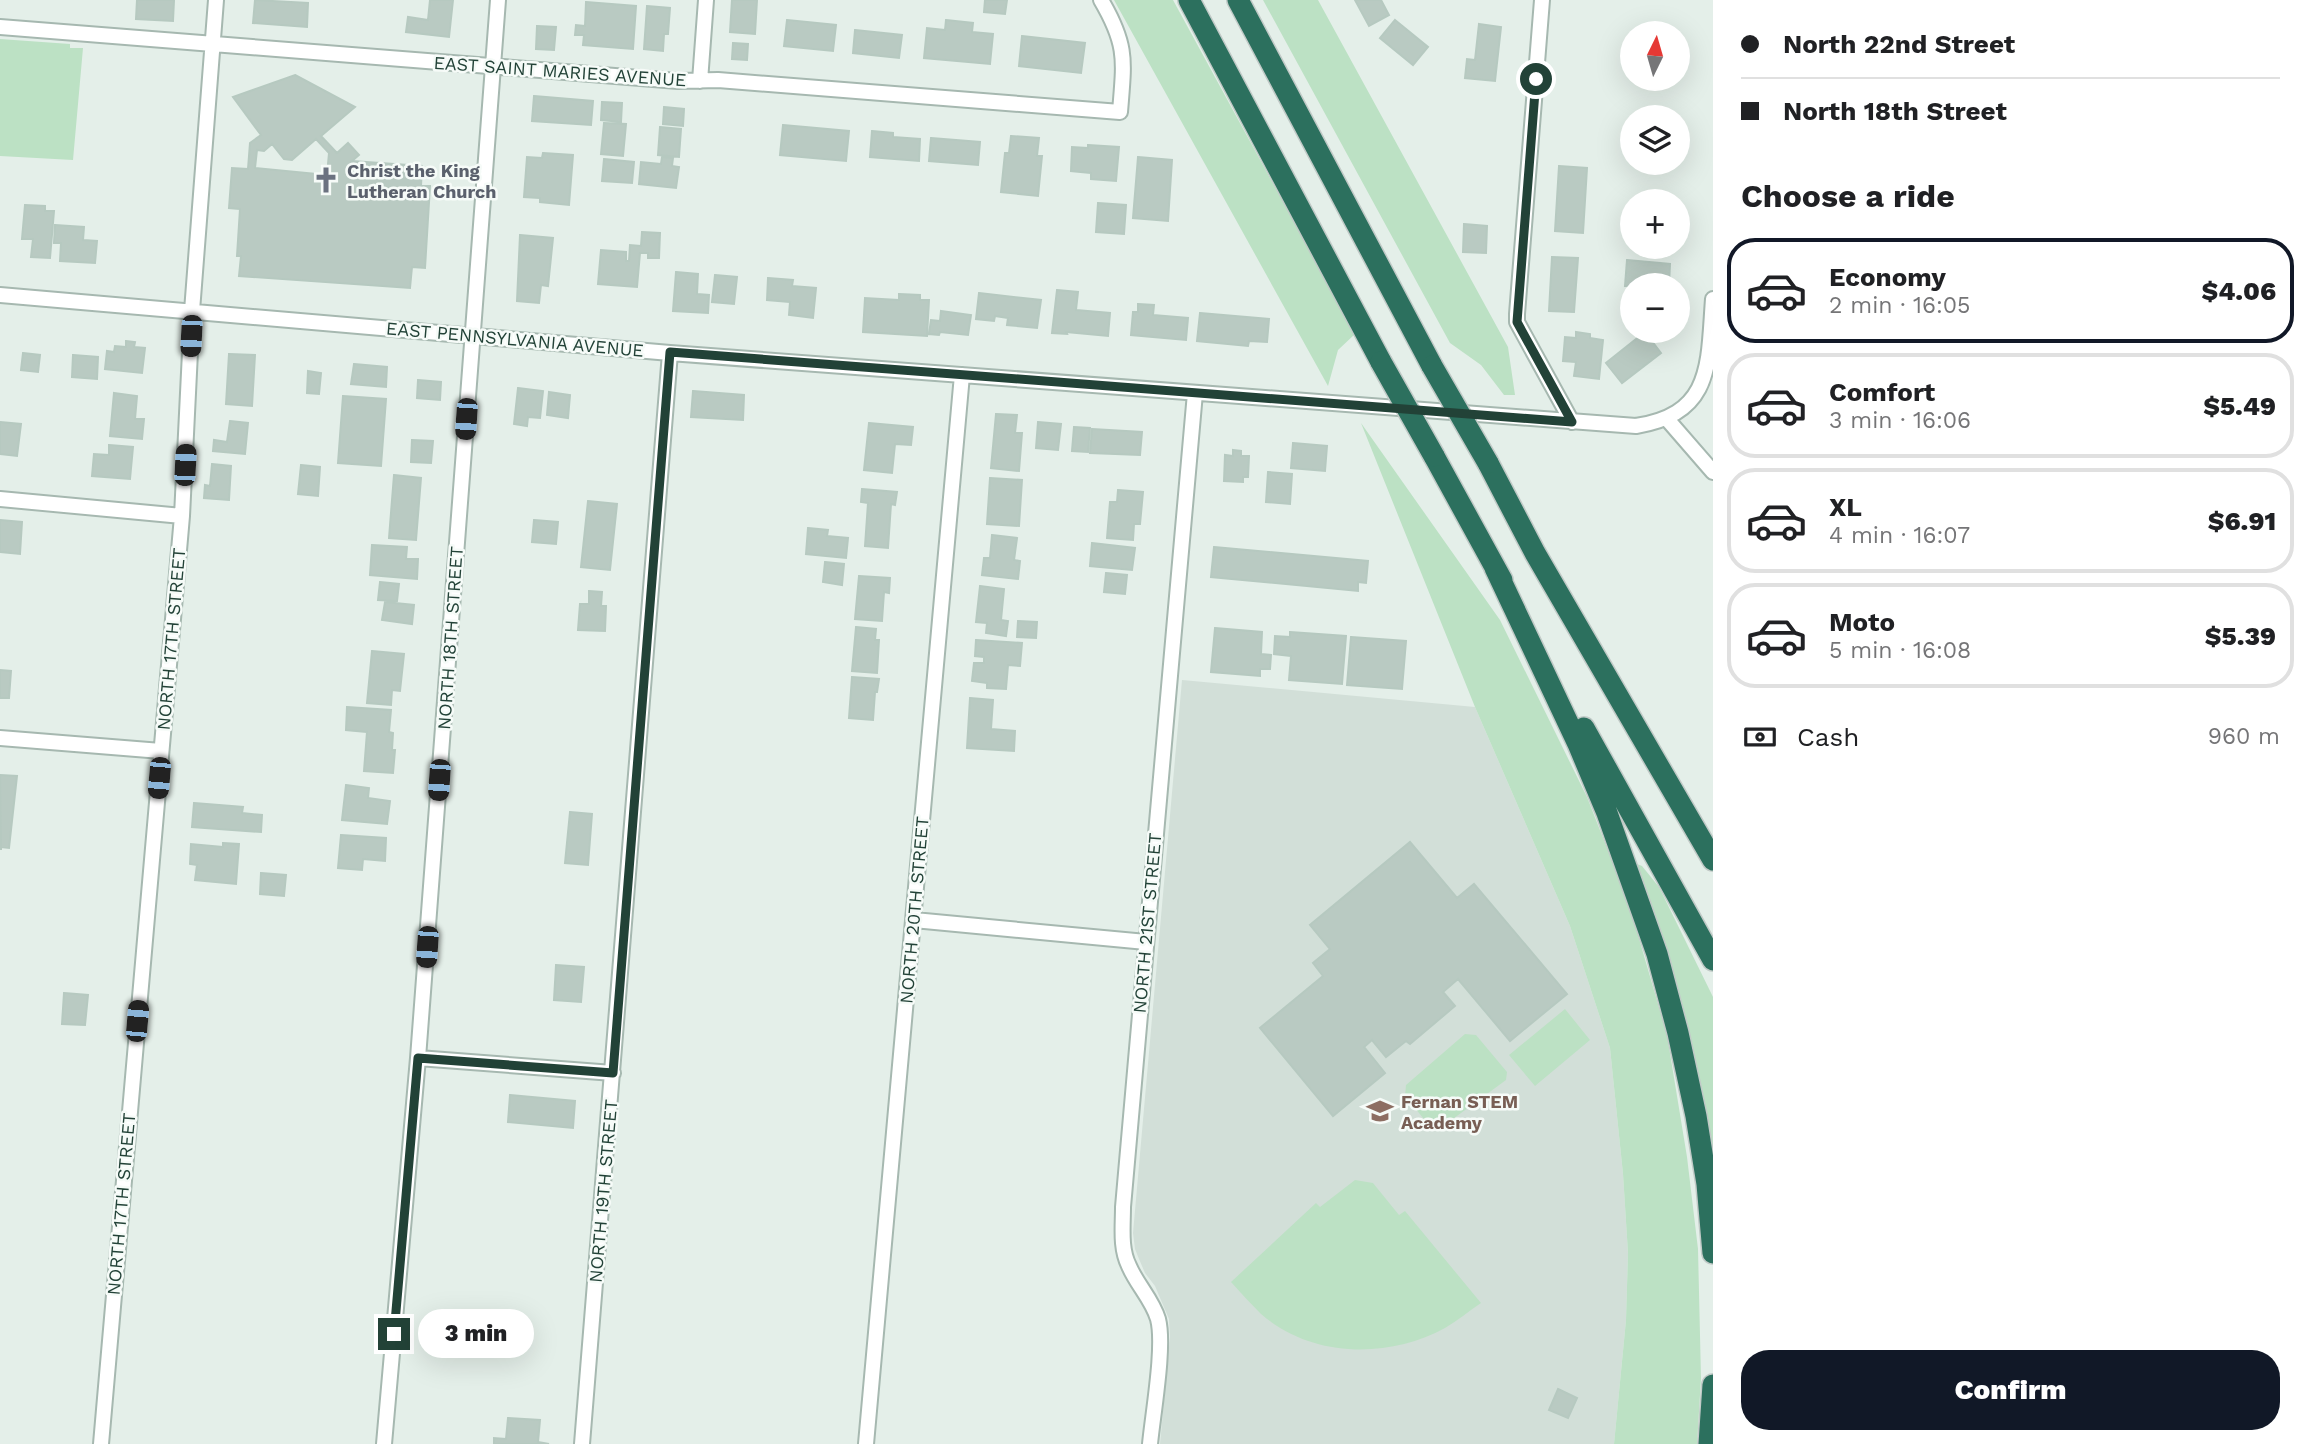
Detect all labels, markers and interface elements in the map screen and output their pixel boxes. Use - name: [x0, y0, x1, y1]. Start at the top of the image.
- north arrow: [1620, 21, 1690, 91]
- map controls: [1620, 21, 1690, 343]
- text: North 22nd Street: [1783, 29, 2015, 59]
- street label: EAST SAINT MARIES AVENUE: [433, 52, 687, 90]
- route start: [1520, 63, 1552, 95]
- text: North 18th Street: [1783, 96, 2007, 126]
- button: layers: [1620, 105, 1690, 175]
- place label: Christ the King Lutheran Church: [347, 160, 496, 202]
- church icon: Christ the King Lutheran Church: [311, 165, 341, 195]
- text: Choose a ride: [1741, 177, 1955, 215]
- button: +: [1620, 189, 1690, 259]
- icon: car: [1745, 259, 1808, 322]
- text: Economy: [1829, 262, 1946, 292]
- button: −: [1620, 273, 1690, 343]
- text: $4.06: [2201, 276, 2276, 306]
- text: 2 min · 16:05: [1829, 292, 1970, 319]
- car: [180, 314, 203, 358]
- street label: EAST PENNSYLVANIA AVENUE: [385, 317, 645, 361]
- icon: car: [1745, 374, 1808, 437]
- text: Comfort: [1829, 377, 1935, 407]
- text: $5.49: [2203, 391, 2276, 421]
- car: [455, 397, 478, 441]
- text: 3 min · 16:06: [1829, 407, 1971, 434]
- car: [174, 443, 197, 487]
- icon: car: [1745, 489, 1808, 552]
- text: XL: [1829, 492, 1862, 522]
- text: $6.91: [2208, 506, 2276, 536]
- text: 4 min · 16:07: [1829, 522, 1970, 549]
- street label: NORTH 18TH STREET: [433, 545, 467, 731]
- street label: NORTH 17TH STREET: [153, 547, 189, 731]
- icon: car: [1745, 604, 1808, 667]
- text: Moto: [1829, 607, 1895, 637]
- text: $5.39: [2205, 621, 2276, 651]
- text: 5 min · 16:08: [1829, 637, 1971, 664]
- icon: cash: [1741, 718, 1779, 756]
- text: Cash: [1797, 722, 1859, 752]
- text: 960 m: [2208, 723, 2280, 750]
- car: [147, 756, 172, 800]
- car: [428, 758, 451, 802]
- street label: NORTH 20TH STREET: [895, 815, 933, 1005]
- street label: NORTH 21ST STREET: [1129, 832, 1165, 1014]
- car: [416, 925, 439, 969]
- car: [125, 999, 150, 1043]
- place label: Fernan STEM Academy: [1401, 1091, 1518, 1133]
- school or university icon: Fernan STEM Academy: [1365, 1096, 1395, 1126]
- street label: NORTH 19TH STREET: [585, 1098, 621, 1284]
- street label: NORTH 17TH STREET: [103, 1112, 139, 1296]
- callout: 3 min: [418, 1310, 534, 1358]
- route end: [378, 1318, 410, 1350]
- text: 3 min: [445, 1320, 507, 1347]
- button: Confirm: [1741, 1350, 2280, 1430]

